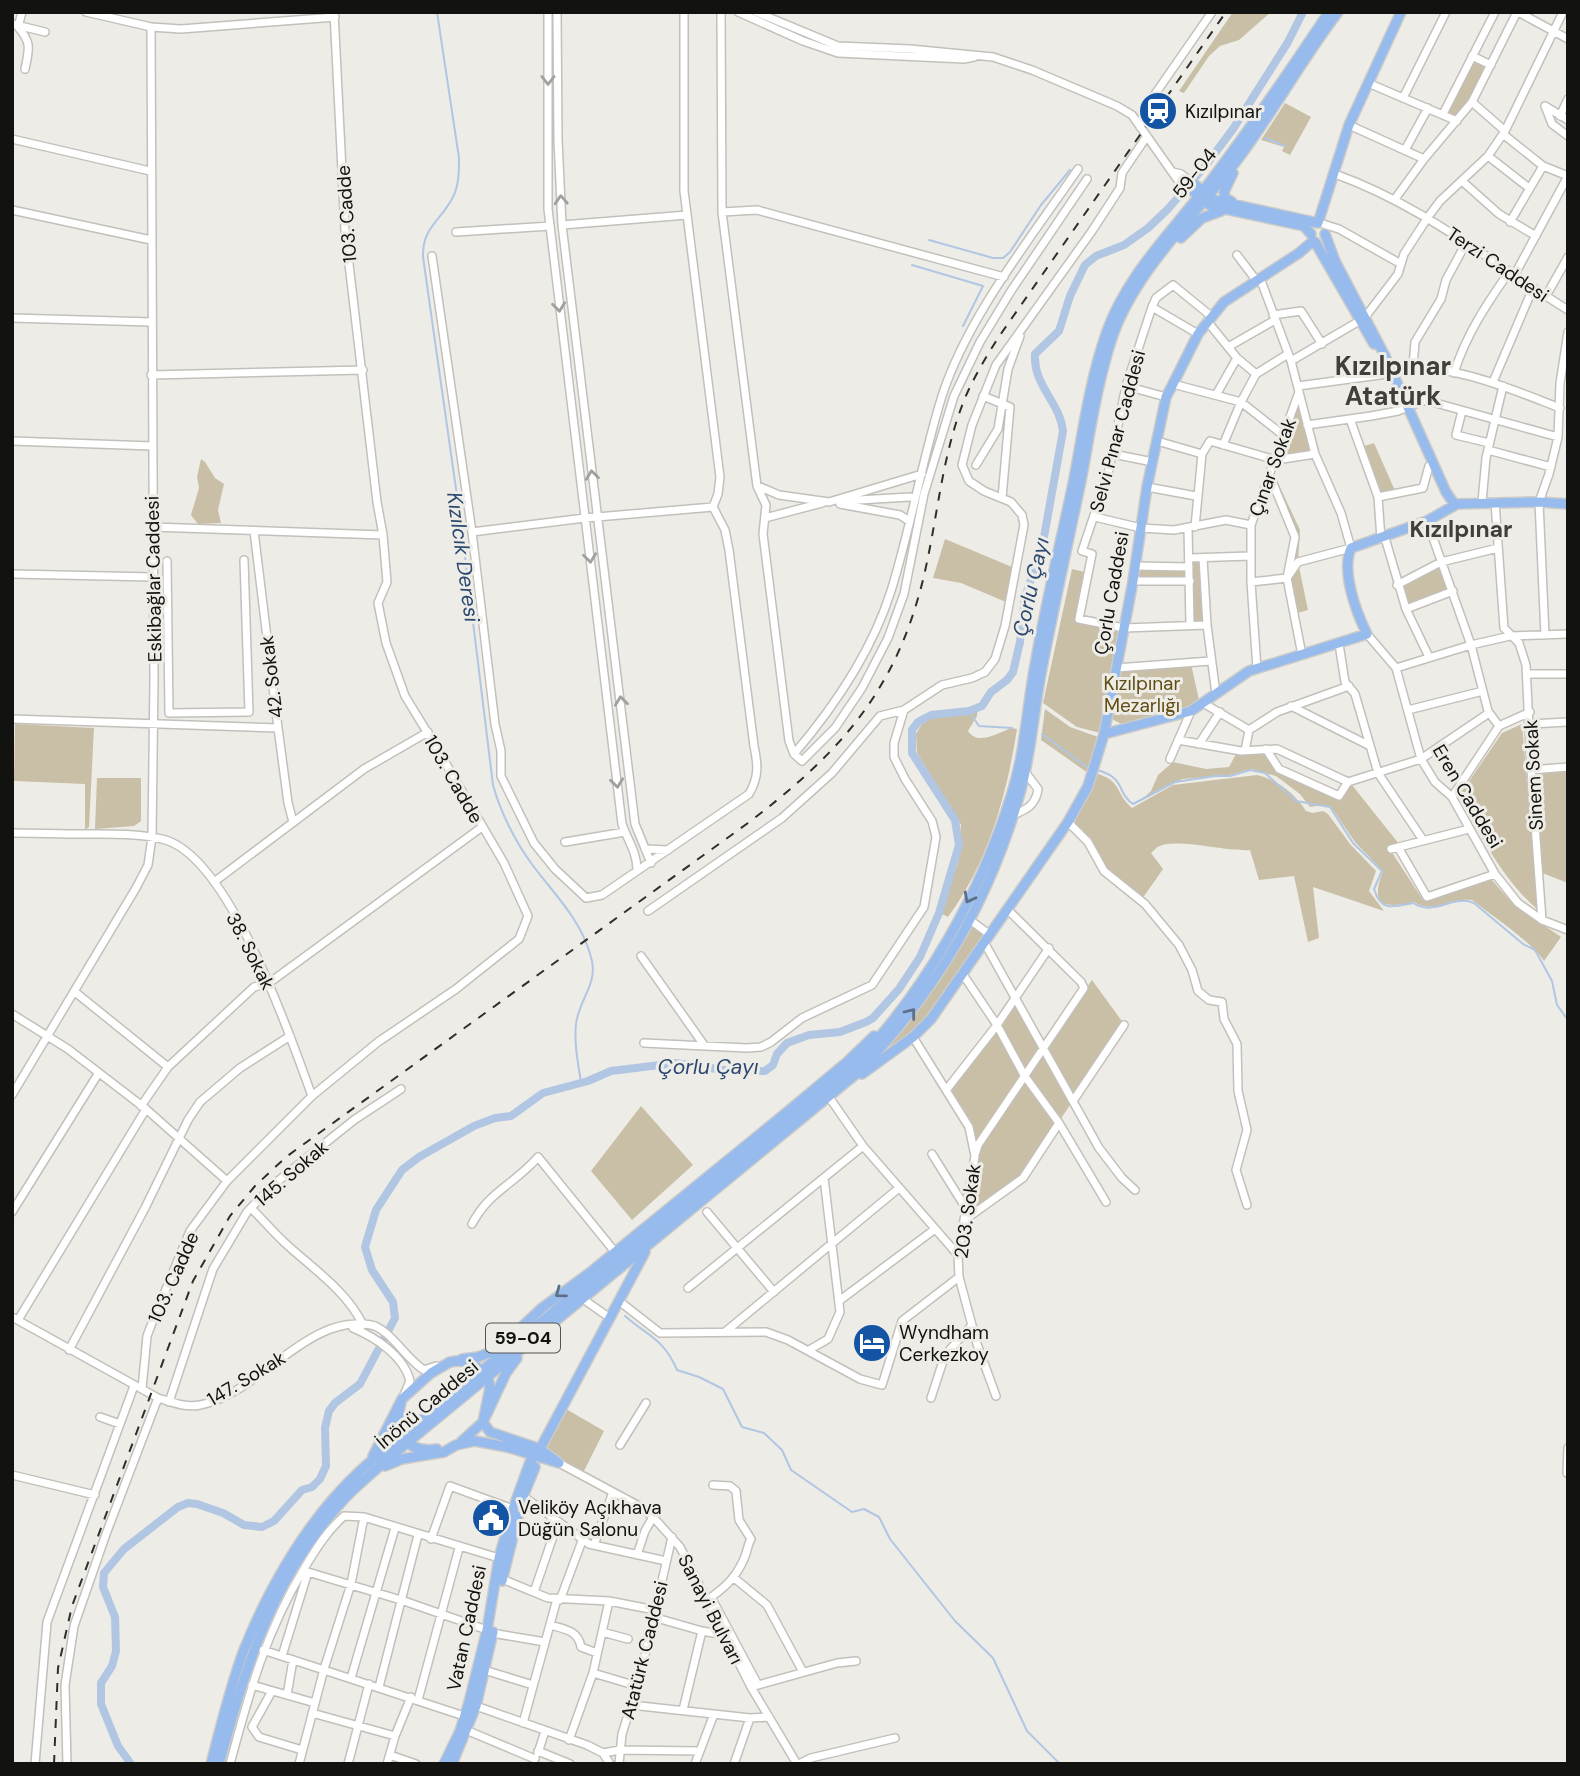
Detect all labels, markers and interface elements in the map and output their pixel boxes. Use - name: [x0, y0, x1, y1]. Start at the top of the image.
- one-way arrow: [540, 76, 556, 86]
- station icon: Kızılpınar: [1137, 90, 1179, 132]
- place label: Kızılpınar: [1185, 99, 1262, 124]
- street label: 59-04: [1167, 143, 1222, 204]
- street label: 103. Cadde: [331, 164, 362, 263]
- one-way arrow: [554, 195, 569, 206]
- street label: Terzi Caddesi: [1442, 221, 1554, 308]
- one-way arrow: [552, 302, 567, 313]
- street label: Selvi Pınar Caddesi: [1084, 347, 1151, 515]
- district label: Kızılpınar Atatürk: [1335, 349, 1452, 413]
- street label: Çınar Sokak: [1243, 414, 1302, 520]
- one-way arrow: [585, 469, 600, 480]
- water label: Kızılcık Deresi: [440, 490, 486, 625]
- street label: Eskibağlar Caddesi: [140, 495, 167, 662]
- district label: Kızılpınar: [1410, 514, 1513, 544]
- street label: Çorlu Caddesi: [1088, 529, 1135, 657]
- water label: Çorlu Çayı: [1006, 534, 1056, 639]
- one-way arrow: [582, 552, 597, 563]
- street label: 42. Sokak: [254, 634, 289, 720]
- park label: Kızılpınar Mezarlığı: [1104, 671, 1180, 718]
- one-way arrow: [613, 695, 628, 707]
- street label: Sinem Sokak: [1518, 718, 1549, 831]
- street label: 103. Cadde: [418, 731, 489, 828]
- street label: Eren Caddesi: [1427, 740, 1508, 853]
- one-way arrow: [610, 778, 625, 789]
- one-way arrow: [964, 891, 977, 903]
- street label: 38. Sokak: [221, 908, 281, 994]
- one-way arrow: [902, 1009, 915, 1021]
- water label: Çorlu Çayı: [658, 1053, 759, 1081]
- street label: 145. Sokak: [249, 1134, 334, 1212]
- street label: 203. Sokak: [948, 1162, 987, 1260]
- street label: 103. Cadde: [142, 1228, 205, 1327]
- one-way arrow: [556, 1285, 568, 1298]
- place label: Wyndham Cerkezkoy: [899, 1320, 989, 1367]
- hotel icon: Wyndham Cerkezkoy: [851, 1322, 893, 1364]
- road number: 59-04: [486, 1324, 560, 1352]
- street label: 147. Sokak: [203, 1345, 290, 1412]
- street label: İnönü Caddesi: [371, 1354, 484, 1455]
- place label: Veliköy Açıkhava Düğün Salonu: [518, 1495, 662, 1542]
- public building icon: Veliköy Açıkhava Düğün Salonu: [470, 1497, 512, 1539]
- street label: Sanayi Bulvarı: [672, 1550, 749, 1668]
- street label: Vatan Caddesi: [441, 1563, 492, 1693]
- street label: Atatürk Caddesi: [615, 1578, 674, 1722]

